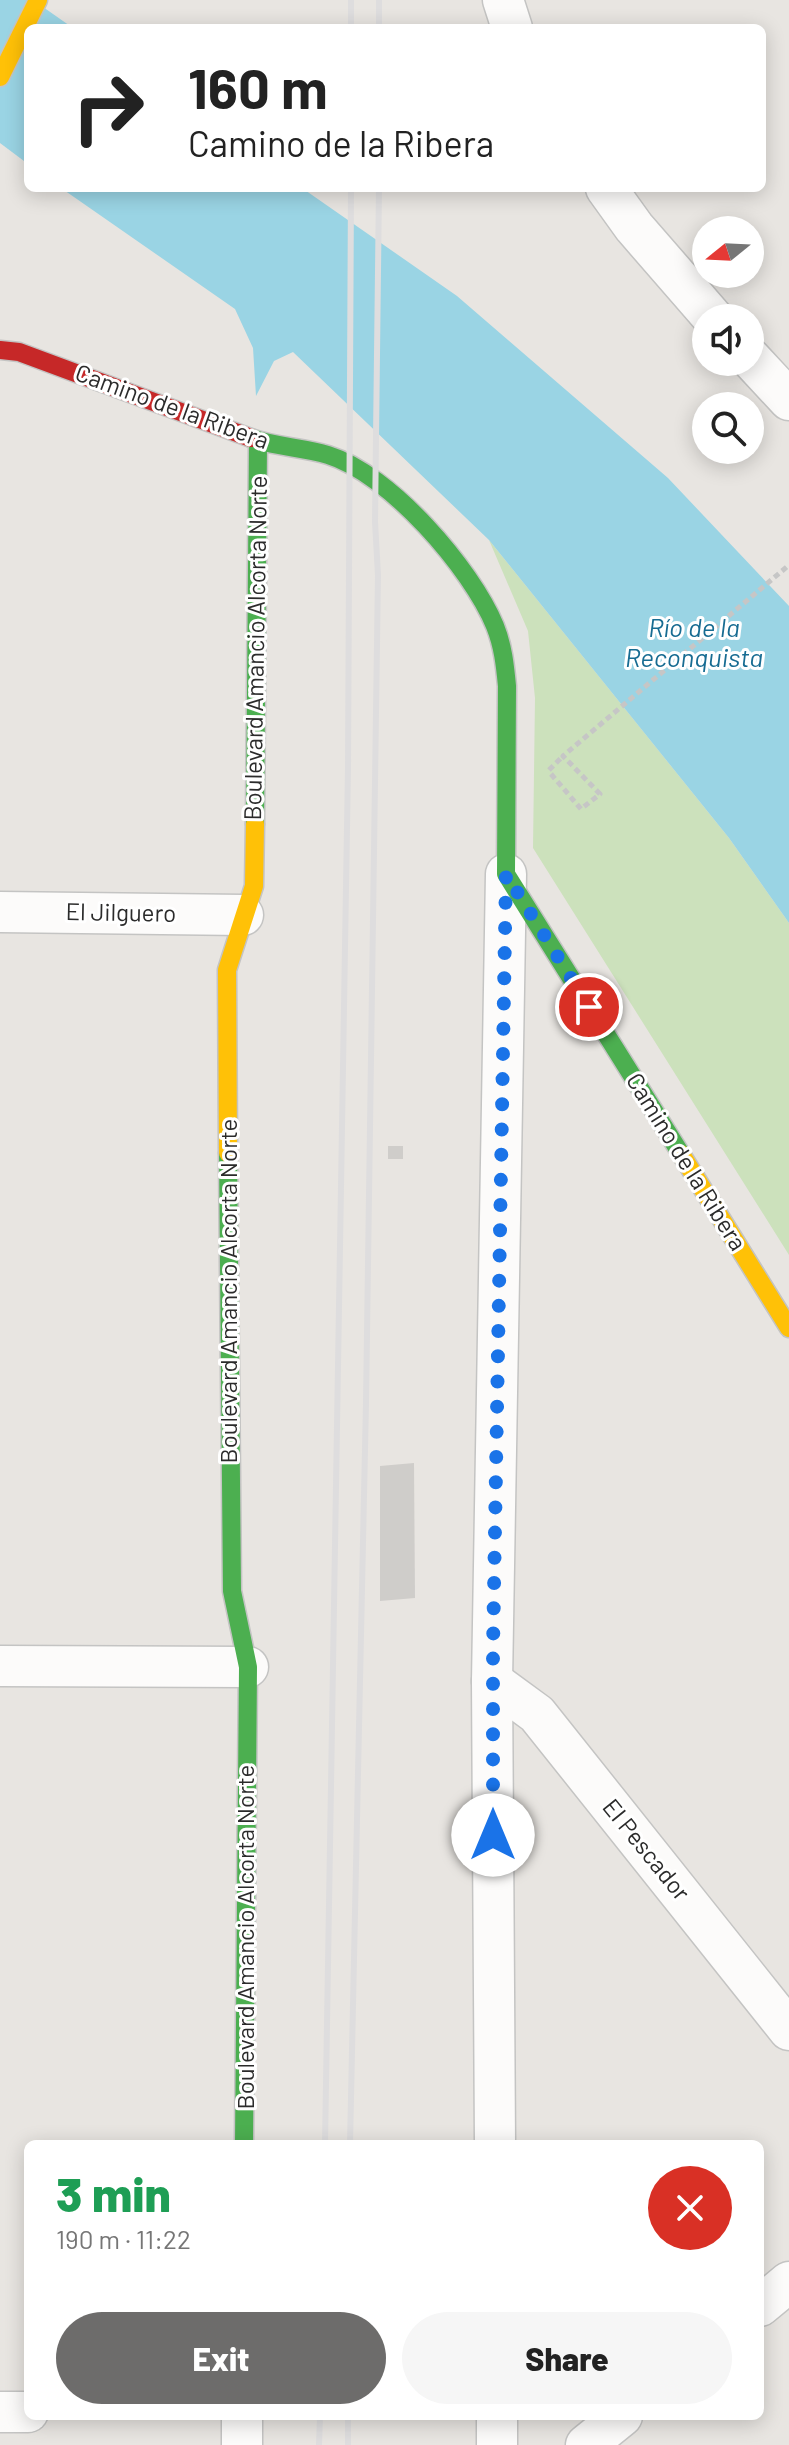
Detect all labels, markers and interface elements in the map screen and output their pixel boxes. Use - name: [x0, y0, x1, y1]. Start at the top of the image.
- text: 160 m: [188, 53, 328, 120]
- icon: right: [56, 56, 160, 160]
- text: Camino de la Ribera: [188, 121, 494, 164]
- north arrow: [692, 216, 764, 288]
- map controls: [692, 216, 764, 464]
- button: sound: [692, 304, 764, 376]
- street label: Camino de la Ribera: [72, 357, 273, 454]
- button: search: [692, 392, 764, 464]
- street label: Boulevard Amancio Alcorta Norte: [237, 475, 272, 821]
- water label: Río de la Reconquista: [625, 611, 763, 672]
- street label: El Jilguero: [66, 896, 177, 927]
- pin: [555, 973, 623, 1041]
- icon: arrive: [567, 985, 611, 1029]
- street label: Camino de la Ribera: [621, 1067, 754, 1255]
- street label: Boulevard Amancio Alcorta Norte: [213, 1119, 242, 1463]
- street label: Boulevard Amancio Alcorta Norte: [230, 1765, 259, 2109]
- street label: El Pescador: [597, 1792, 697, 1906]
- position arrow: [451, 1793, 535, 1877]
- text: 3 min: [56, 2164, 171, 2222]
- button: close: [648, 2166, 732, 2250]
- text: 190 m · 11:22: [56, 2223, 191, 2254]
- button: Exit: [56, 2312, 386, 2404]
- button: Share: [402, 2312, 732, 2404]

